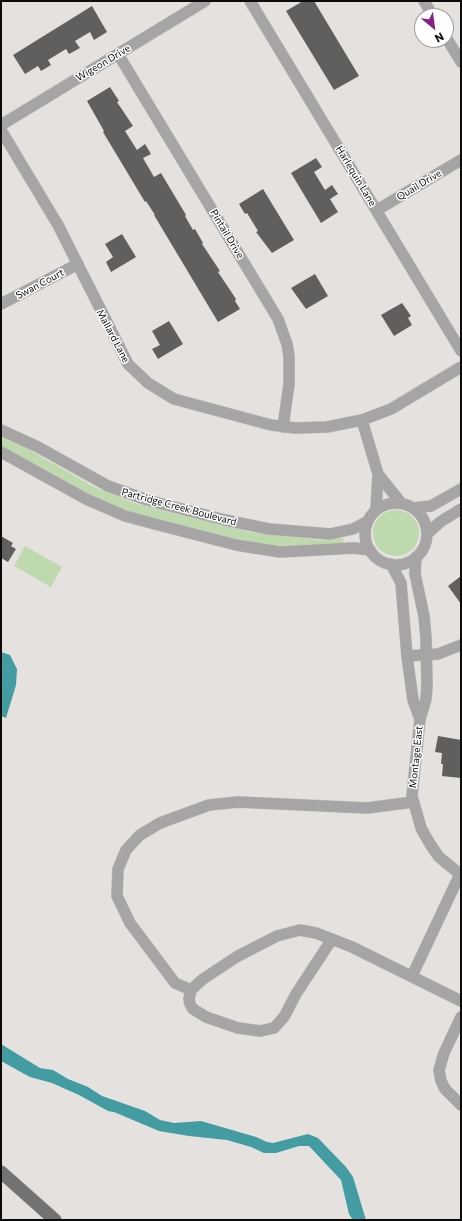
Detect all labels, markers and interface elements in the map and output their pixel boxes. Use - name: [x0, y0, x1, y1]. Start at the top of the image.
- north arrow: [414, 8, 454, 48]
- text: N: [433, 30, 446, 46]
- street label: Wigeon Drive: [74, 42, 132, 84]
- street label: Harlequin Lane: [333, 144, 379, 208]
- street label: Quail Drive: [394, 167, 444, 203]
- street label: Pintail Drive: [208, 207, 246, 261]
- street label: Swan Court: [14, 266, 66, 302]
- street label: Mallard Lane: [94, 307, 132, 365]
- street label: Partridge Creek Boulevard: [120, 486, 238, 528]
- street label: Montage East: [407, 725, 425, 789]

